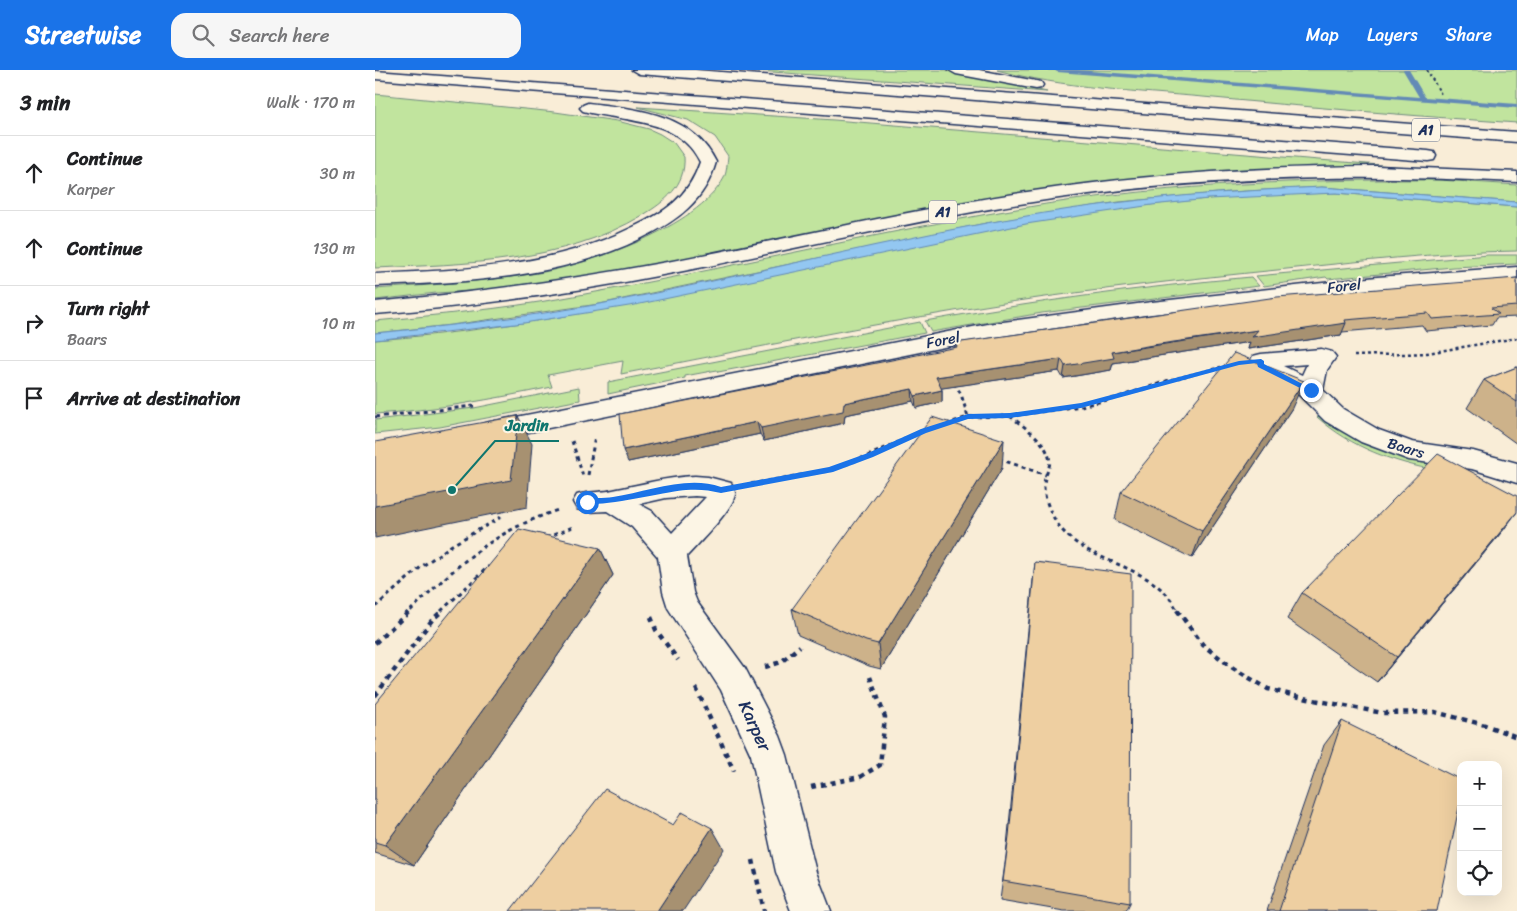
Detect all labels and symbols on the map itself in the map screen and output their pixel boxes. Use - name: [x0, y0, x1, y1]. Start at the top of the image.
- road number: A1: [1412, 118, 1440, 142]
- road number: A1: [929, 200, 957, 224]
- street label: Forel: [1326, 271, 1363, 301]
- street label: Forel: [924, 324, 963, 356]
- route end: [1300, 379, 1323, 402]
- callout: Jardin: [495, 410, 559, 441]
- text: Jardin: [504, 411, 549, 440]
- street label: Baars: [1384, 430, 1428, 466]
- route start: [576, 491, 599, 514]
- street label: Karper: [729, 695, 781, 758]

